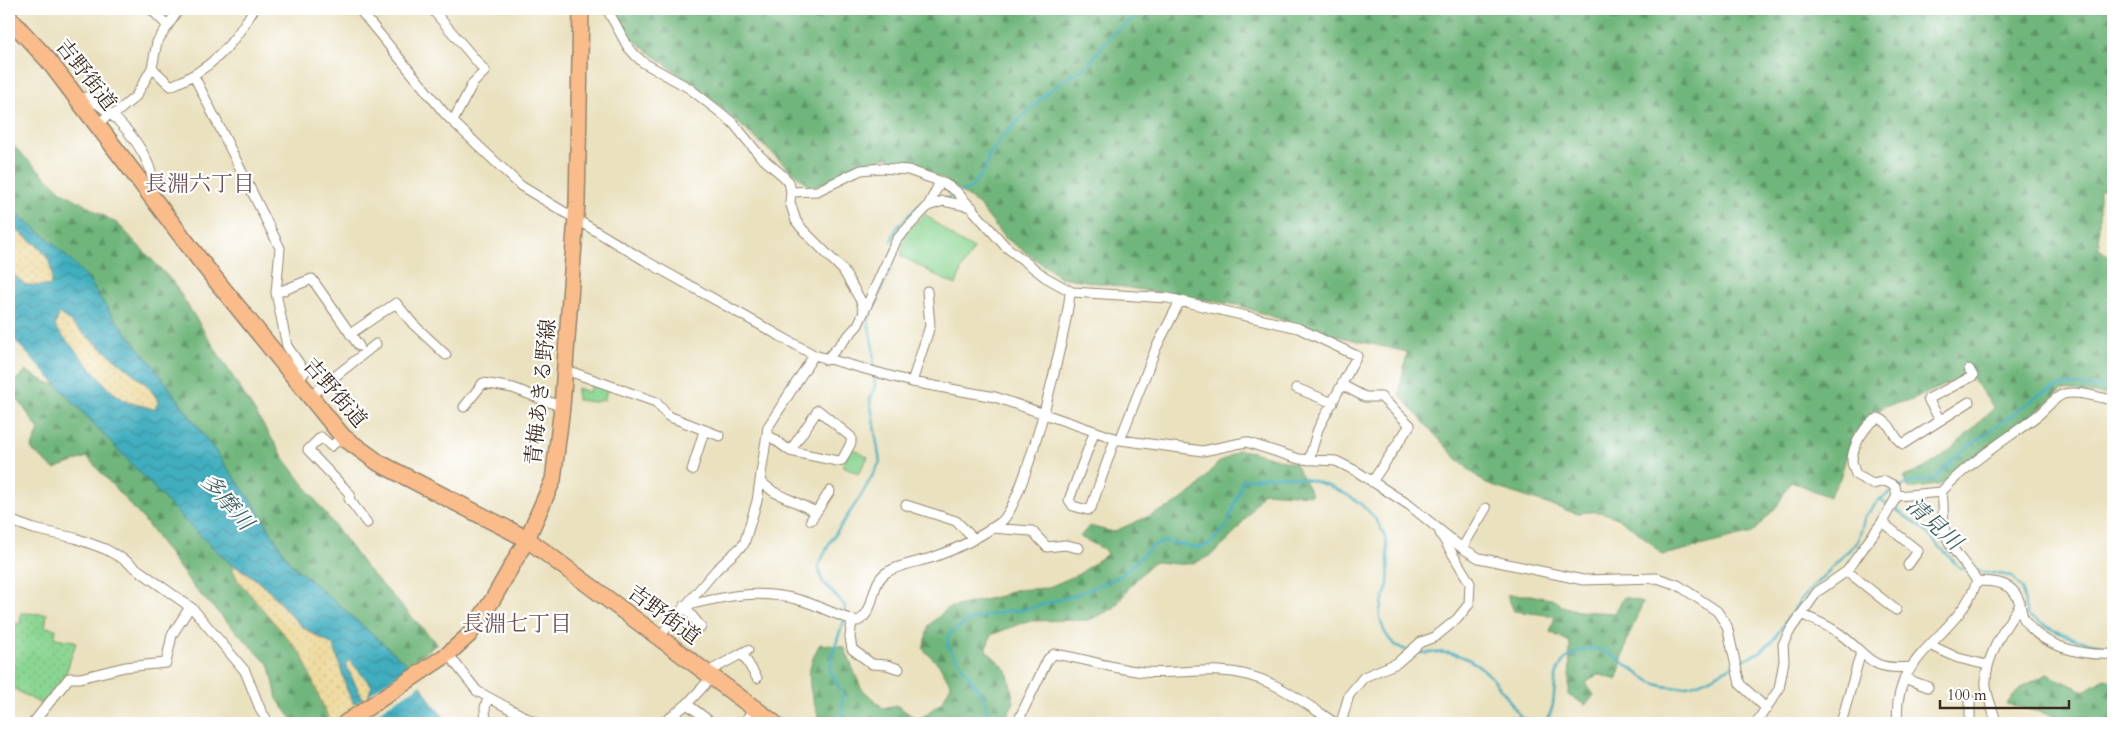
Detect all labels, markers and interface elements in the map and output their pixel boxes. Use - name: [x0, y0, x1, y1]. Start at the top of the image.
- street label: 吉野街道: [49, 33, 123, 117]
- district label: 長淵六丁目: [145, 169, 255, 199]
- street label: 青梅あきる野線: [519, 317, 563, 467]
- street label: 吉野街道: [297, 352, 373, 434]
- water label: 多摩川: [194, 467, 261, 538]
- water label: 清見川: [1899, 491, 1970, 559]
- street label: 吉野街道: [622, 578, 706, 652]
- district label: 長淵七丁目: [462, 609, 572, 639]
- scale bar: [1940, 677, 2068, 709]
- text: 100 m: [1947, 685, 1987, 705]

